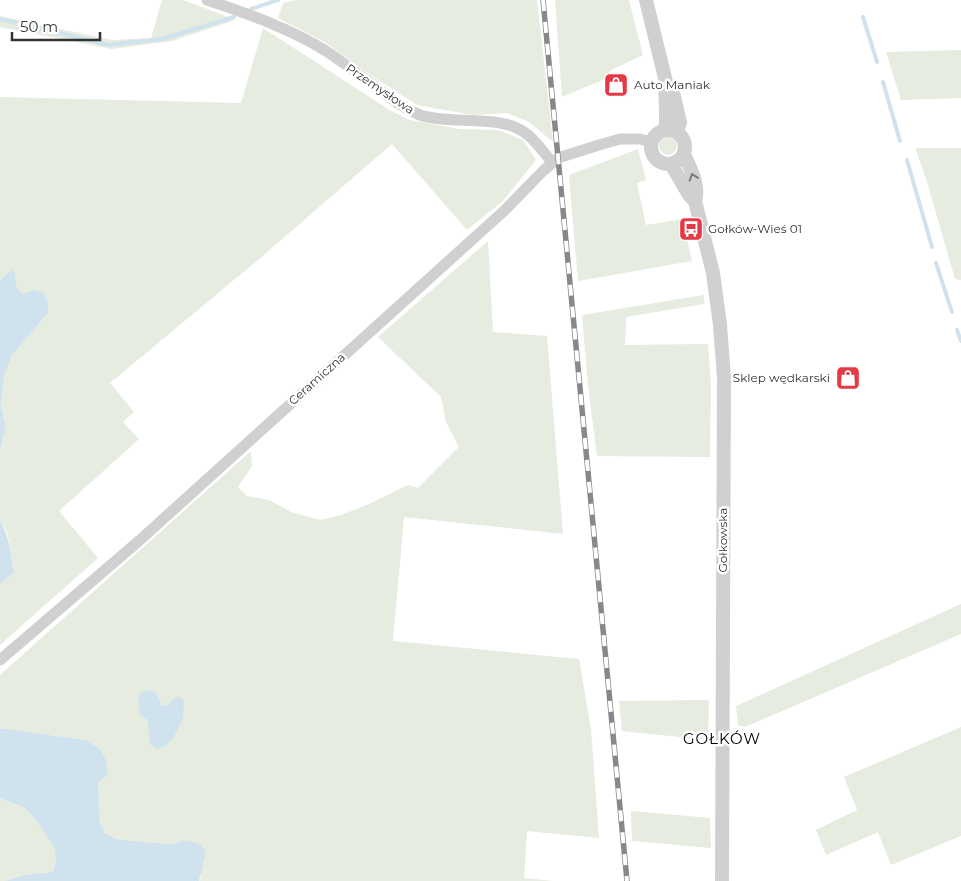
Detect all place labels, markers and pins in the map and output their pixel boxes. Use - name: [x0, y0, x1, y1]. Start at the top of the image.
- shop icon: Auto Maniak: [603, 72, 629, 98]
- place label: Auto Maniak: [634, 77, 711, 92]
- bus stop icon: Gołków-Wieś 01: [678, 216, 704, 242]
- place label: Gołków-Wieś 01: [708, 221, 802, 236]
- shop icon: Sklep wędkarski: [835, 365, 861, 391]
- place label: Sklep wędkarski: [733, 370, 830, 385]

